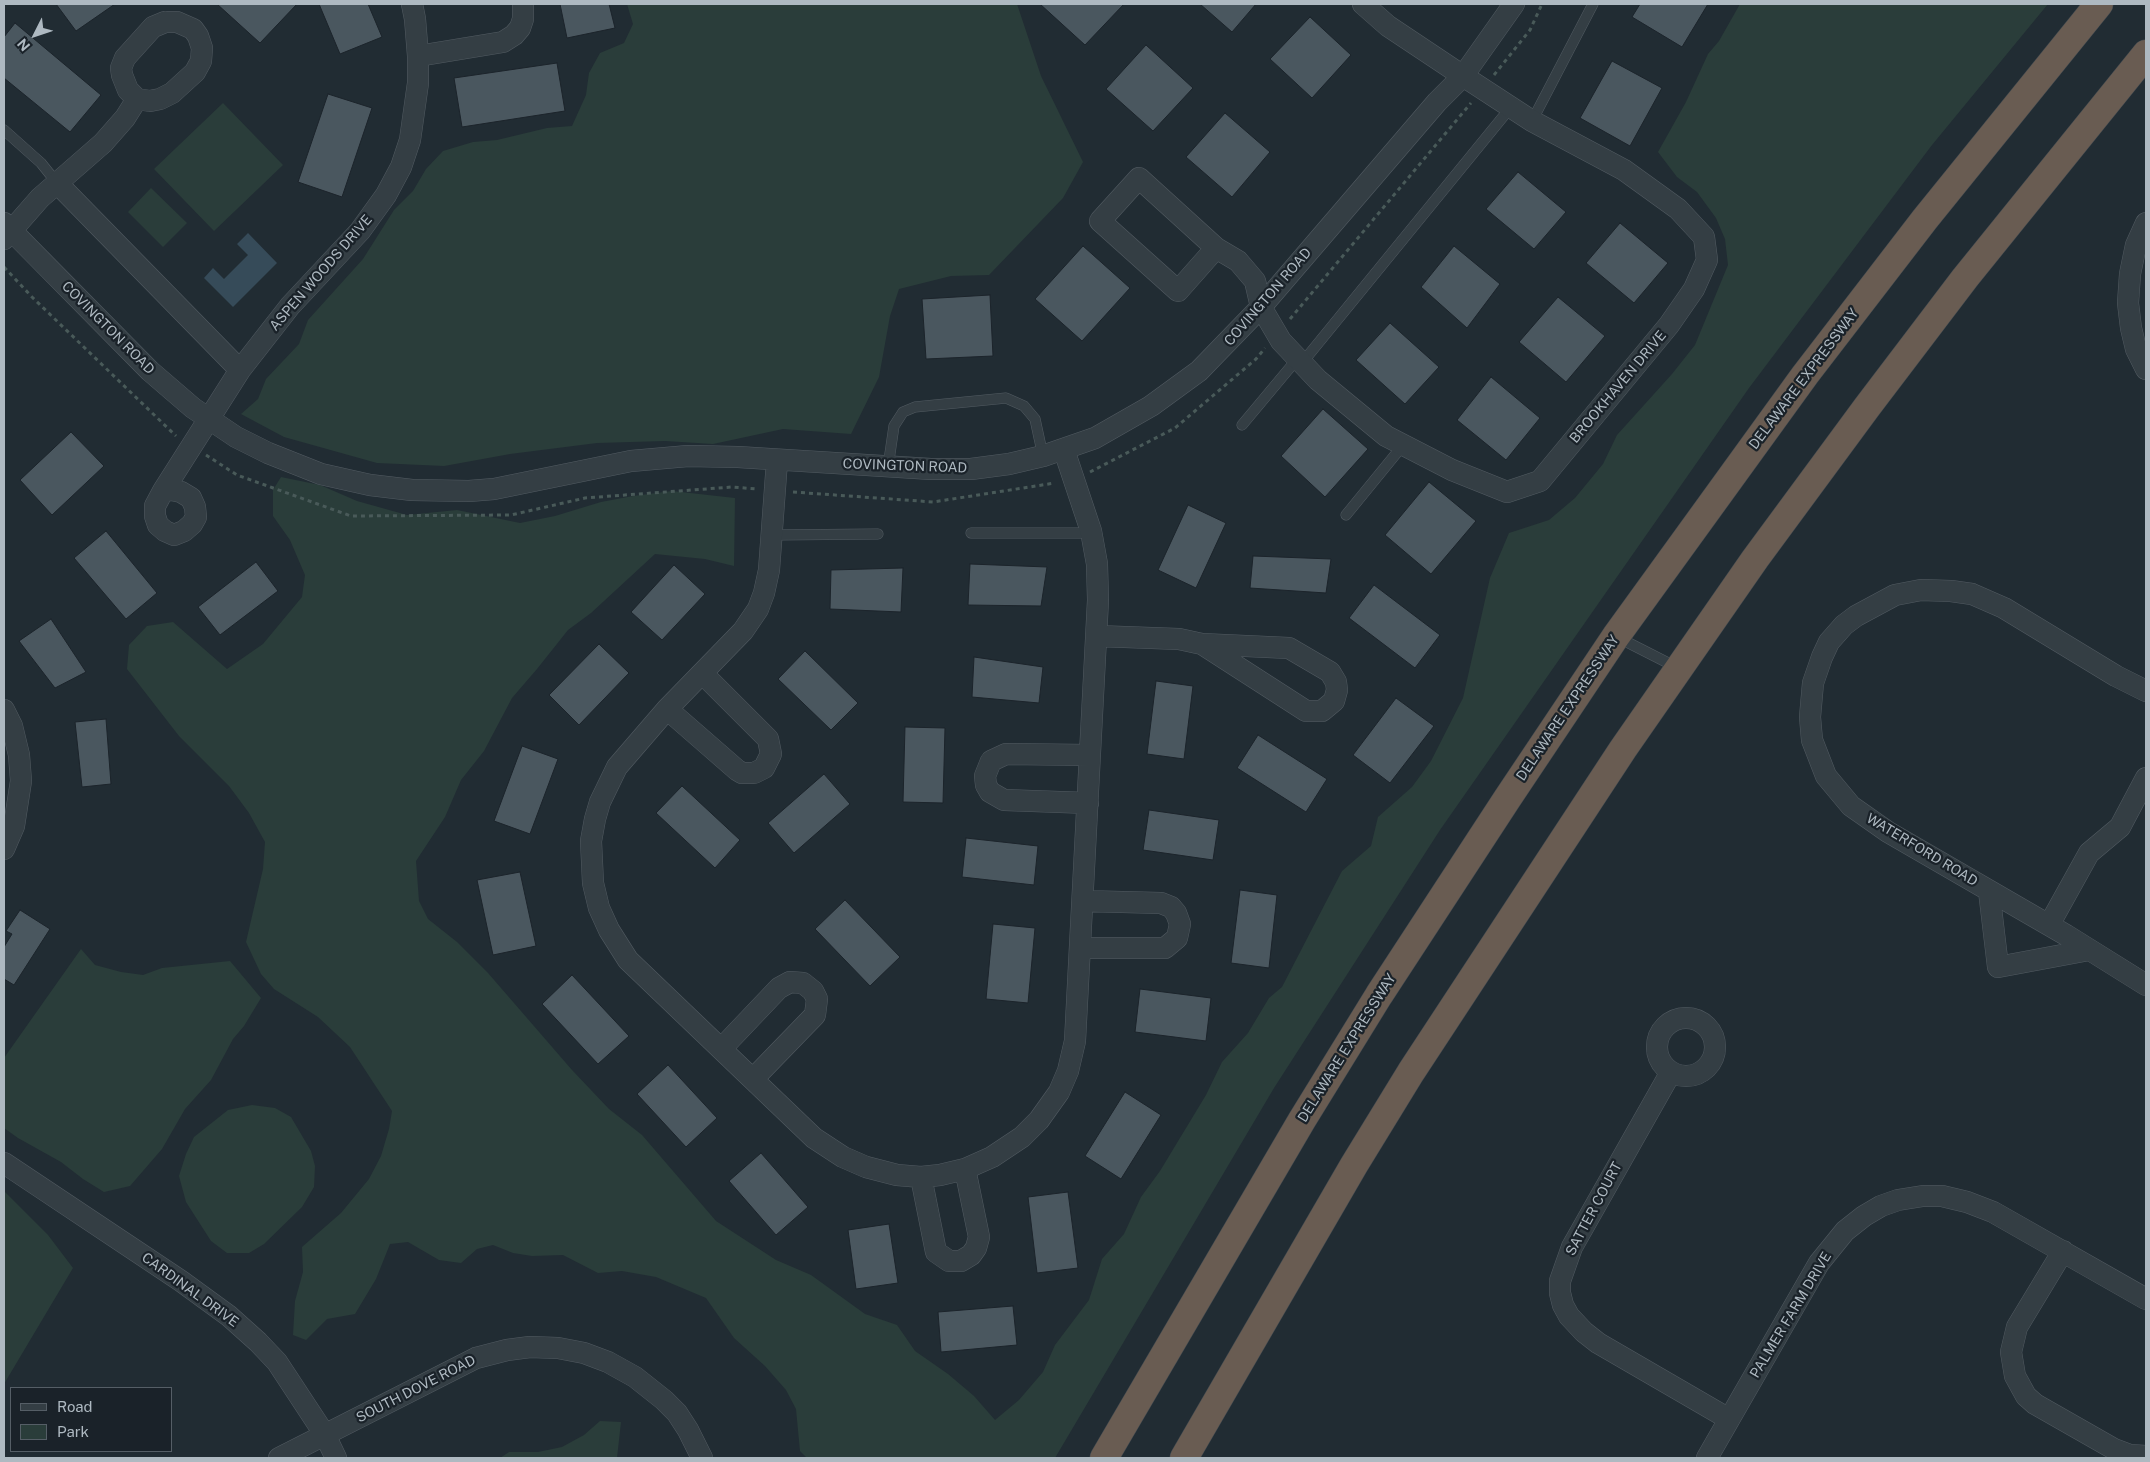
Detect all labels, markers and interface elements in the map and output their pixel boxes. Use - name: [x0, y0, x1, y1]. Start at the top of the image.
- north arrow: [10, 10, 60, 60]
- text: N: [14, 35, 33, 54]
- street label: ASPEN WOODS DRIVE: [266, 212, 376, 334]
- street label: COVINGTON ROAD: [1221, 244, 1315, 350]
- street label: COVINGTON ROAD: [58, 278, 158, 378]
- street label: DELAWARE EXPRESSWAY: [1746, 305, 1862, 453]
- street label: BROOKHAVEN DRIVE: [1566, 327, 1670, 447]
- street label: COVINGTON ROAD: [842, 455, 968, 477]
- street label: DELAWARE EXPRESSWAY: [1513, 632, 1623, 784]
- street label: WATERFORD ROAD: [1863, 810, 1981, 890]
- street label: DELAWARE EXPRESSWAY: [1294, 971, 1400, 1125]
- street label: SATTER COURT: [1562, 1159, 1626, 1259]
- street label: CARDINAL DRIVE: [138, 1249, 242, 1331]
- street label: PALMER FARM DRIVE: [1747, 1249, 1835, 1381]
- street label: SOUTH DOVE ROAD: [354, 1352, 478, 1426]
- legend: [10, 1387, 172, 1452]
- text: Road: [57, 1398, 93, 1415]
- text: Park: [57, 1423, 89, 1440]

